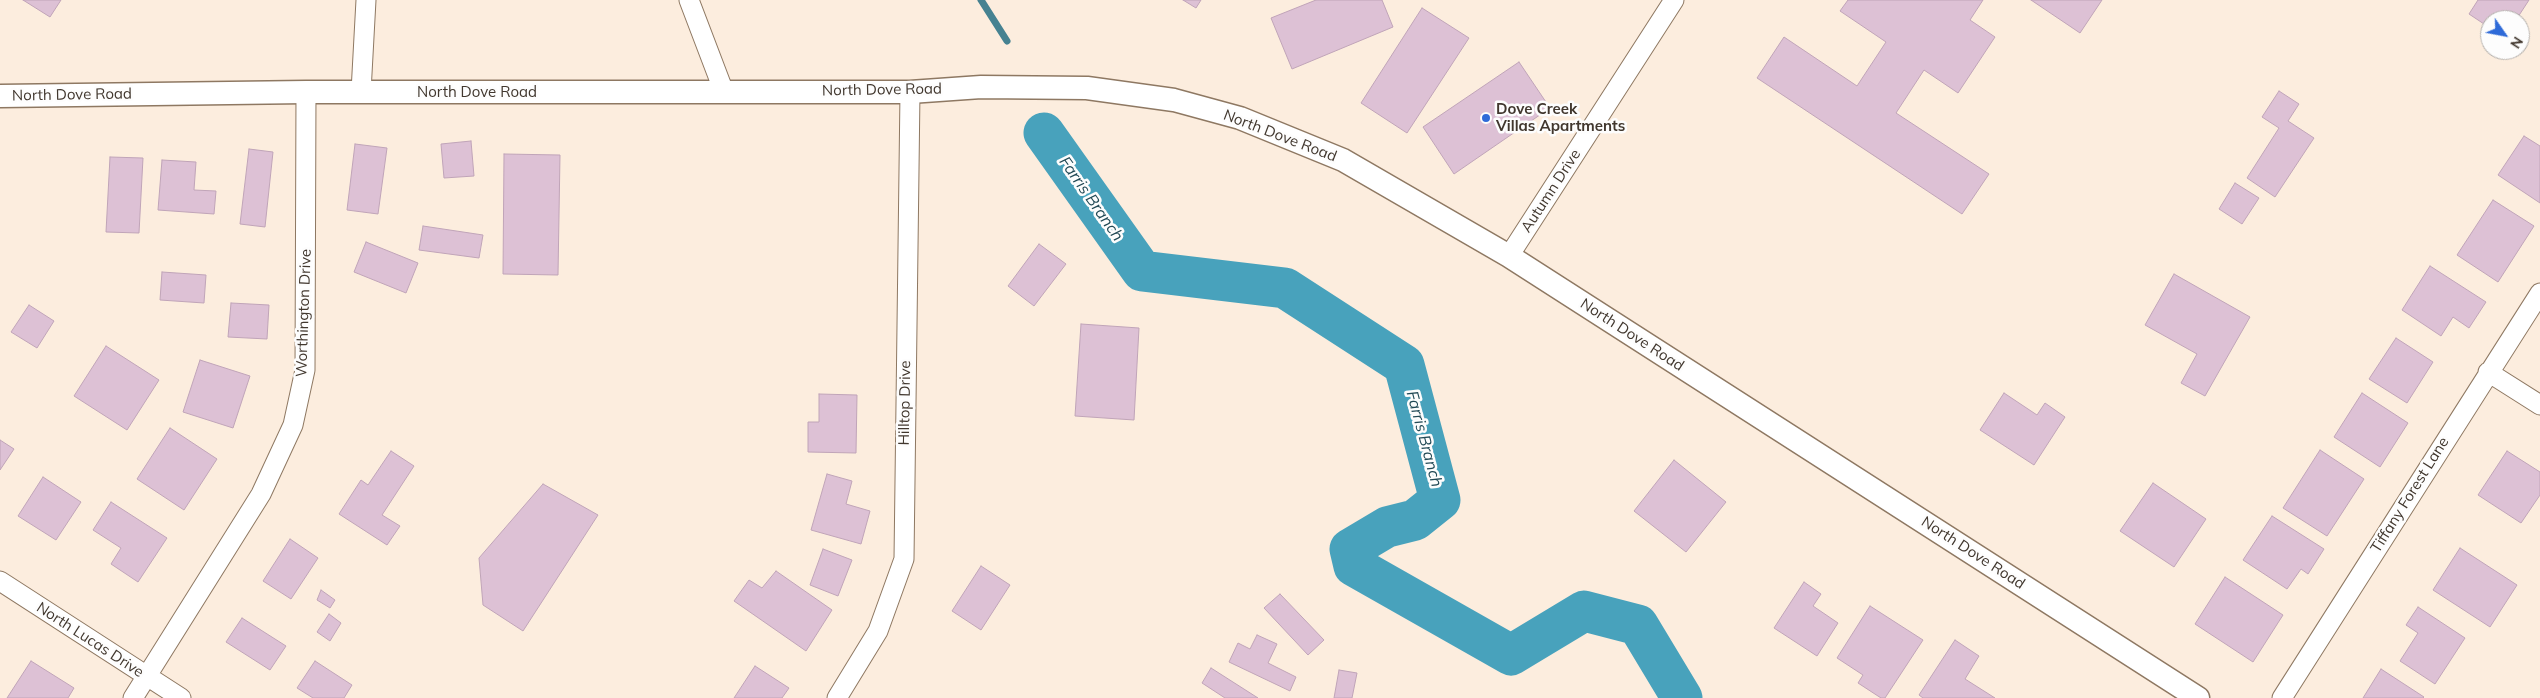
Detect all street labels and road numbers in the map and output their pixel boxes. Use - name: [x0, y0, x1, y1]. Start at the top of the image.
- street label: North Dove Road: [822, 80, 942, 100]
- street label: North Dove Road: [417, 83, 537, 101]
- street label: North Dove Road: [12, 85, 132, 105]
- street label: North Dove Road: [1221, 106, 1339, 166]
- street label: Autumn Drive: [1517, 146, 1585, 236]
- street label: Worthington Drive: [293, 249, 315, 377]
- street label: North Dove Road: [1577, 295, 1687, 375]
- street label: Hilltop Drive: [895, 360, 915, 446]
- street label: Tiffany Forest Lane: [2367, 434, 2453, 556]
- street label: North Dove Road: [1918, 513, 2028, 593]
- street label: North Lucas Drive: [33, 599, 147, 681]

